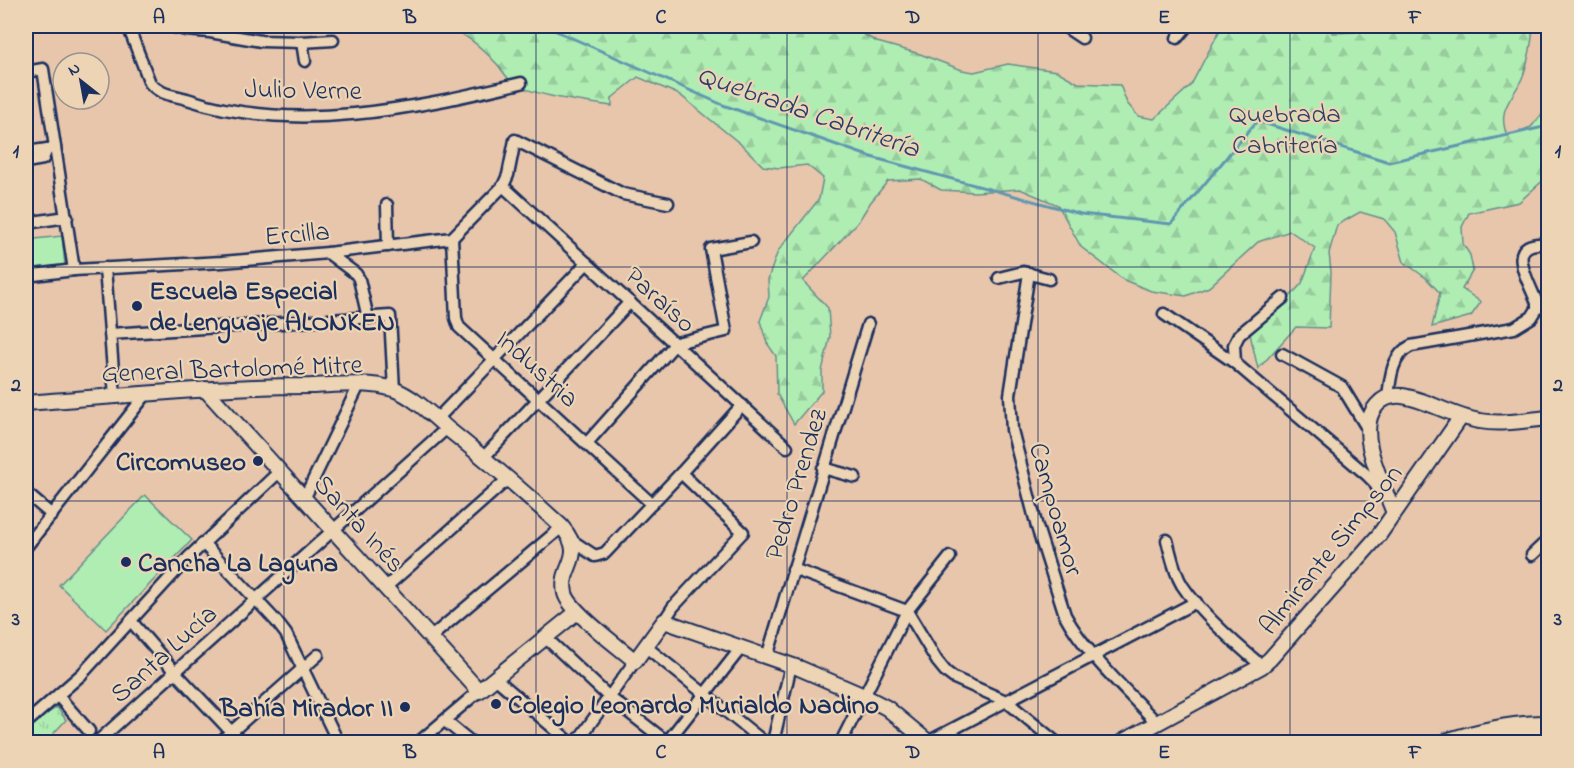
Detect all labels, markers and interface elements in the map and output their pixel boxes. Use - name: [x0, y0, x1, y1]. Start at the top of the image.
- text: A: [153, 4, 165, 33]
- text: B: [402, 4, 417, 33]
- text: C: [656, 4, 667, 33]
- text: D: [905, 4, 920, 33]
- text: E: [1158, 4, 1170, 33]
- text: F: [1408, 4, 1422, 33]
- north arrow: [51, 51, 111, 111]
- water label: Quebrada Cabritería: [691, 56, 925, 171]
- text: N: [63, 57, 85, 83]
- street label: Julio Verne: [244, 71, 363, 112]
- park label: Quebrada Cabritería: [1229, 96, 1341, 166]
- text: 1: [13, 138, 20, 167]
- text: 1: [1555, 138, 1562, 167]
- street label: Ercilla: [263, 213, 331, 258]
- street label: Paraíso: [615, 258, 704, 344]
- place label: Escuela Especial de Lenguaje ALONKEN: [149, 273, 395, 344]
- marker: Escuela Especial de Lenguaje ALONKEN: [130, 299, 144, 313]
- street label: Industria: [486, 322, 587, 418]
- street label: General Bartolomé Mitre: [101, 346, 364, 395]
- text: 2: [10, 372, 21, 401]
- text: 2: [1552, 372, 1563, 401]
- street label: Pedro Prendez: [756, 403, 839, 565]
- street label: Campoamor: [1017, 438, 1092, 582]
- place label: Circomuseo: [116, 444, 246, 483]
- marker: Circomuseo: [251, 454, 265, 468]
- street label: Almirante Simpson: [1251, 457, 1413, 644]
- street label: Santa Inés: [303, 467, 413, 583]
- place label: Cancha La Laguna: [138, 545, 338, 585]
- marker: Cancha La Laguna: [119, 555, 133, 569]
- street label: Santa Lucía: [102, 596, 227, 714]
- text: 3: [11, 606, 20, 635]
- text: 3: [1553, 606, 1562, 635]
- place label: Colegio Leonardo Murialdo Nadino: [508, 687, 879, 727]
- place label: Bahía Mirador II: [218, 690, 393, 729]
- marker: Colegio Leonardo Murialdo Nadino: [489, 697, 503, 711]
- marker: Bahía Mirador II: [398, 700, 412, 714]
- text: A: [153, 739, 165, 768]
- text: B: [402, 739, 417, 768]
- text: C: [656, 739, 667, 768]
- text: D: [905, 739, 920, 768]
- text: E: [1158, 739, 1170, 768]
- text: F: [1408, 739, 1422, 768]

